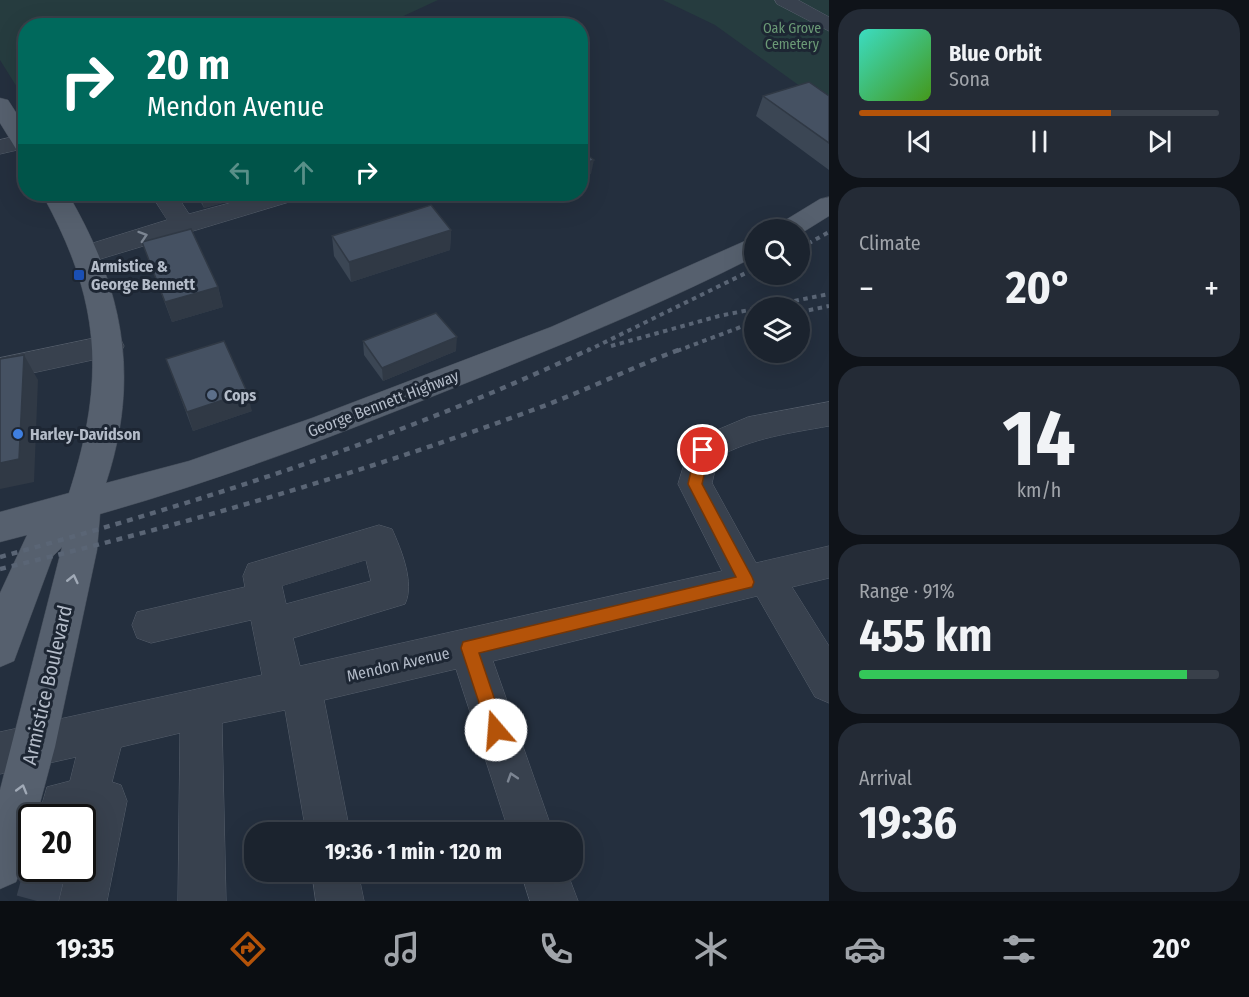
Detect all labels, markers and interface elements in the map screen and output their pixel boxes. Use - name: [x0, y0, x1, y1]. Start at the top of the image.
- park label: Oak Grove Cemetery: [763, 20, 821, 53]
- text: 20 m: [147, 40, 230, 90]
- text: Blue Orbit: [949, 40, 1042, 67]
- icon: right: [48, 42, 126, 120]
- text: Sona: [949, 67, 990, 91]
- text: Mendon Avenue: [147, 91, 324, 123]
- icon: previous: [903, 125, 936, 158]
- icon: pause: [1023, 125, 1056, 158]
- icon: next: [1143, 125, 1176, 158]
- icon: left: [224, 156, 257, 189]
- icon: ahead: [287, 156, 320, 189]
- icon: right: [350, 156, 383, 189]
- map controls: [744, 219, 810, 363]
- button: search: [744, 219, 810, 285]
- one-way arrow: [137, 231, 148, 244]
- text: Climate: [859, 231, 921, 255]
- place label: Armistice & George Bennett: [90, 257, 195, 294]
- text: 20°: [1006, 261, 1072, 315]
- marker: Armistice & George Bennett: [72, 268, 86, 282]
- text: −: [859, 269, 874, 309]
- text: +: [1204, 269, 1219, 309]
- button: layers: [744, 297, 810, 363]
- street label: George Bennett Highway: [305, 366, 462, 441]
- place label: Cops: [224, 386, 256, 405]
- marker: Cops: [205, 388, 219, 402]
- text: 14: [1002, 392, 1076, 486]
- pin: [677, 424, 728, 475]
- place label: Harley-Davidson: [30, 425, 141, 444]
- marker: Harley-Davidson: [11, 427, 25, 441]
- icon: arrive: [686, 433, 719, 466]
- text: km/h: [1017, 478, 1061, 502]
- one-way arrow: [65, 575, 78, 585]
- text: Range · 91%: [859, 579, 955, 603]
- street label: Armistice Boulevard: [17, 603, 77, 767]
- text: 455 km: [859, 609, 992, 663]
- street label: Mendon Avenue: [345, 643, 451, 686]
- position arrow: [464, 698, 528, 762]
- text: Arrival: [859, 766, 912, 790]
- one-way arrow: [507, 772, 520, 783]
- one-way arrow: [15, 784, 27, 795]
- text: 19:36: [859, 796, 957, 850]
- speed limit sign: 20: [18, 804, 96, 882]
- text: 19:36 · 1 min · 120 m: [325, 838, 502, 865]
- icon: directions: [227, 928, 269, 970]
- icon: music: [381, 928, 423, 970]
- icon: phone: [535, 928, 577, 970]
- icon: climate: [690, 928, 732, 970]
- icon: car: [844, 928, 886, 970]
- icon: filters: [998, 928, 1040, 970]
- text: 19:35: [56, 933, 114, 965]
- text: 20°: [1153, 933, 1193, 965]

